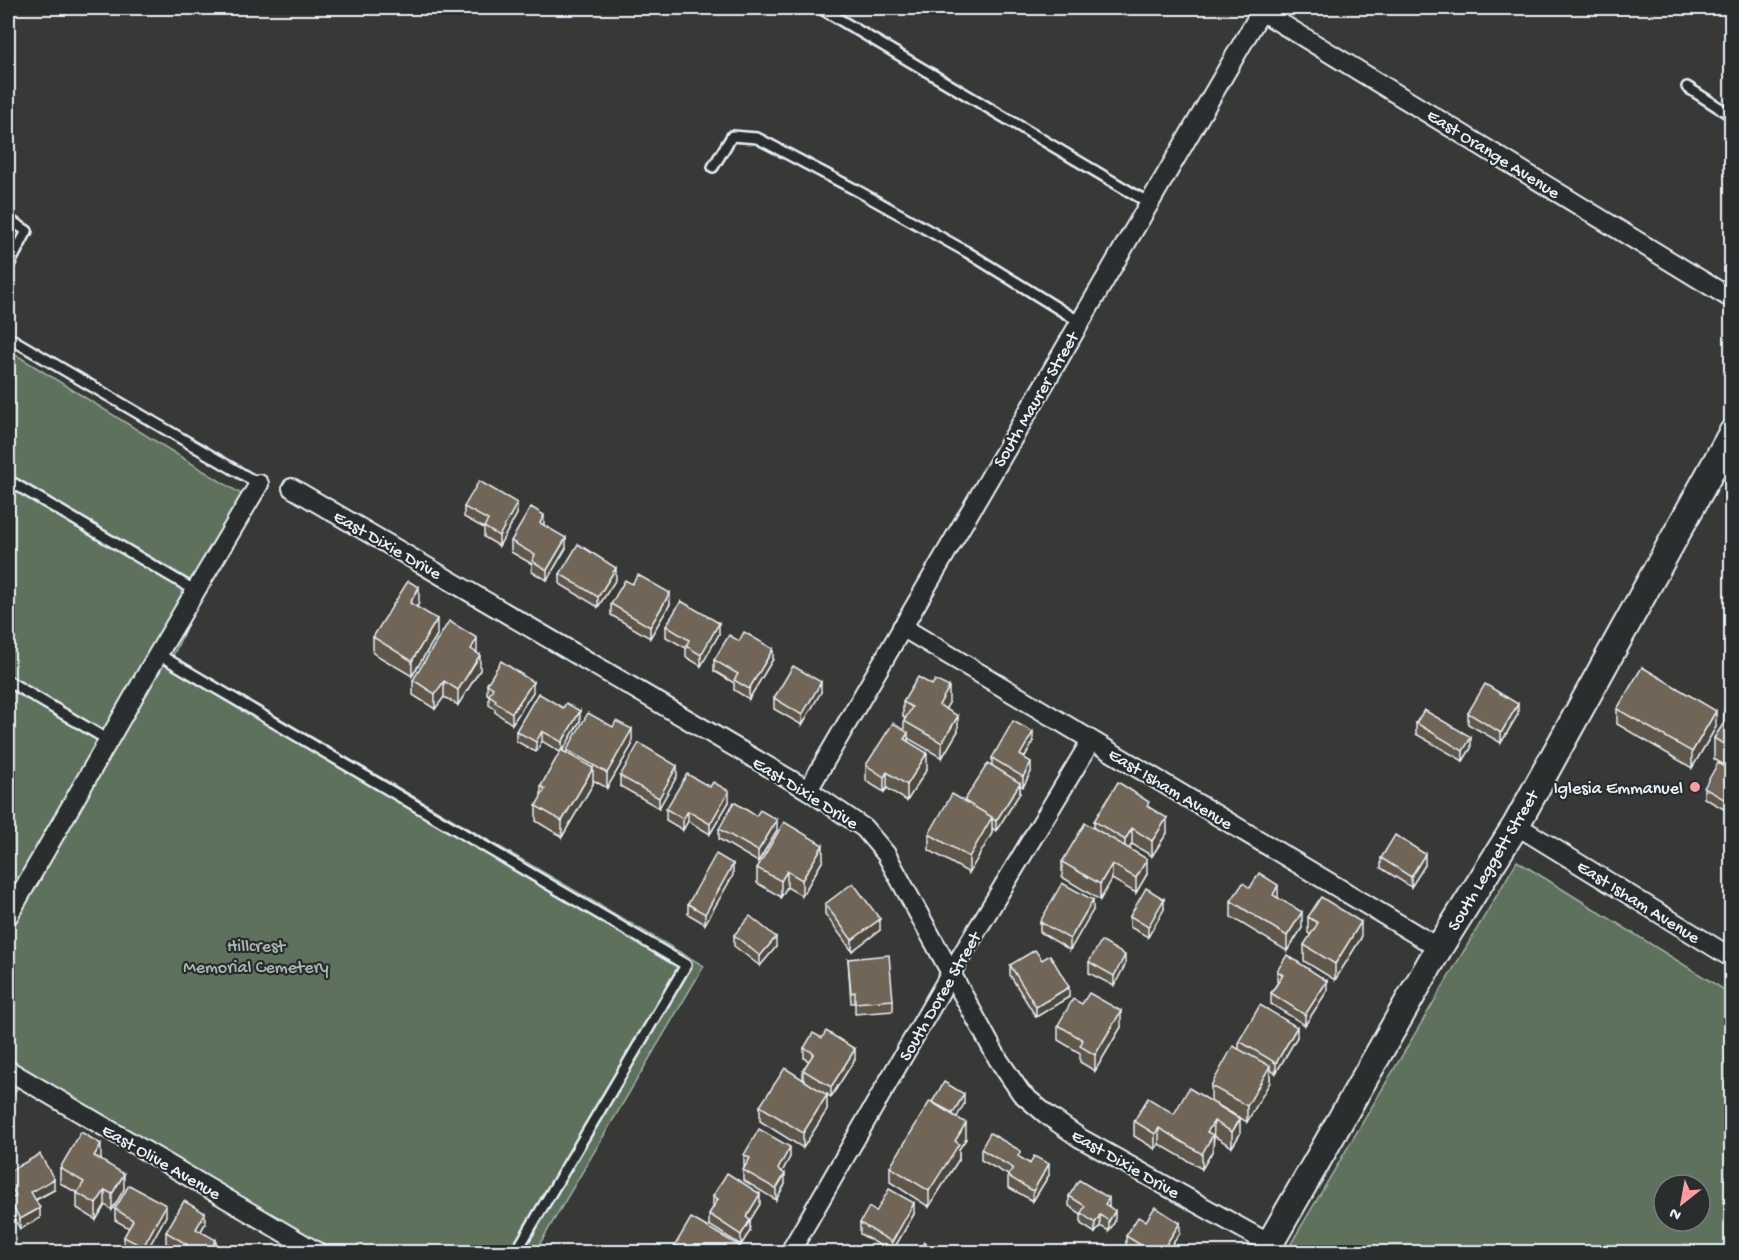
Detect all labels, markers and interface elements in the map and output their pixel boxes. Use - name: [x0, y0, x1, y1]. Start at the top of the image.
- street label: East Orange Avenue: [1422, 106, 1564, 205]
- street label: South Maurer Street: [990, 327, 1085, 472]
- street label: East Dixie Drive: [329, 507, 445, 586]
- street label: East Isham Avenue: [1104, 745, 1236, 836]
- street label: East Dixie Drive: [748, 753, 862, 836]
- place label: Iglesia Emmanuel: [1553, 779, 1683, 800]
- marker: Iglesia Emmanuel: [1688, 780, 1702, 794]
- street label: South Leggett Street: [1444, 786, 1545, 935]
- street label: East Isham Avenue: [1572, 857, 1704, 950]
- street label: South Doree Street: [896, 927, 988, 1066]
- park label: Hillcrest Memorial Cemetery: [183, 937, 329, 979]
- street label: East Olive Avenue: [98, 1121, 225, 1206]
- street label: East Dixie Drive: [1067, 1126, 1183, 1205]
- north arrow: [1652, 1173, 1712, 1233]
- text: N: [1666, 1202, 1685, 1224]

